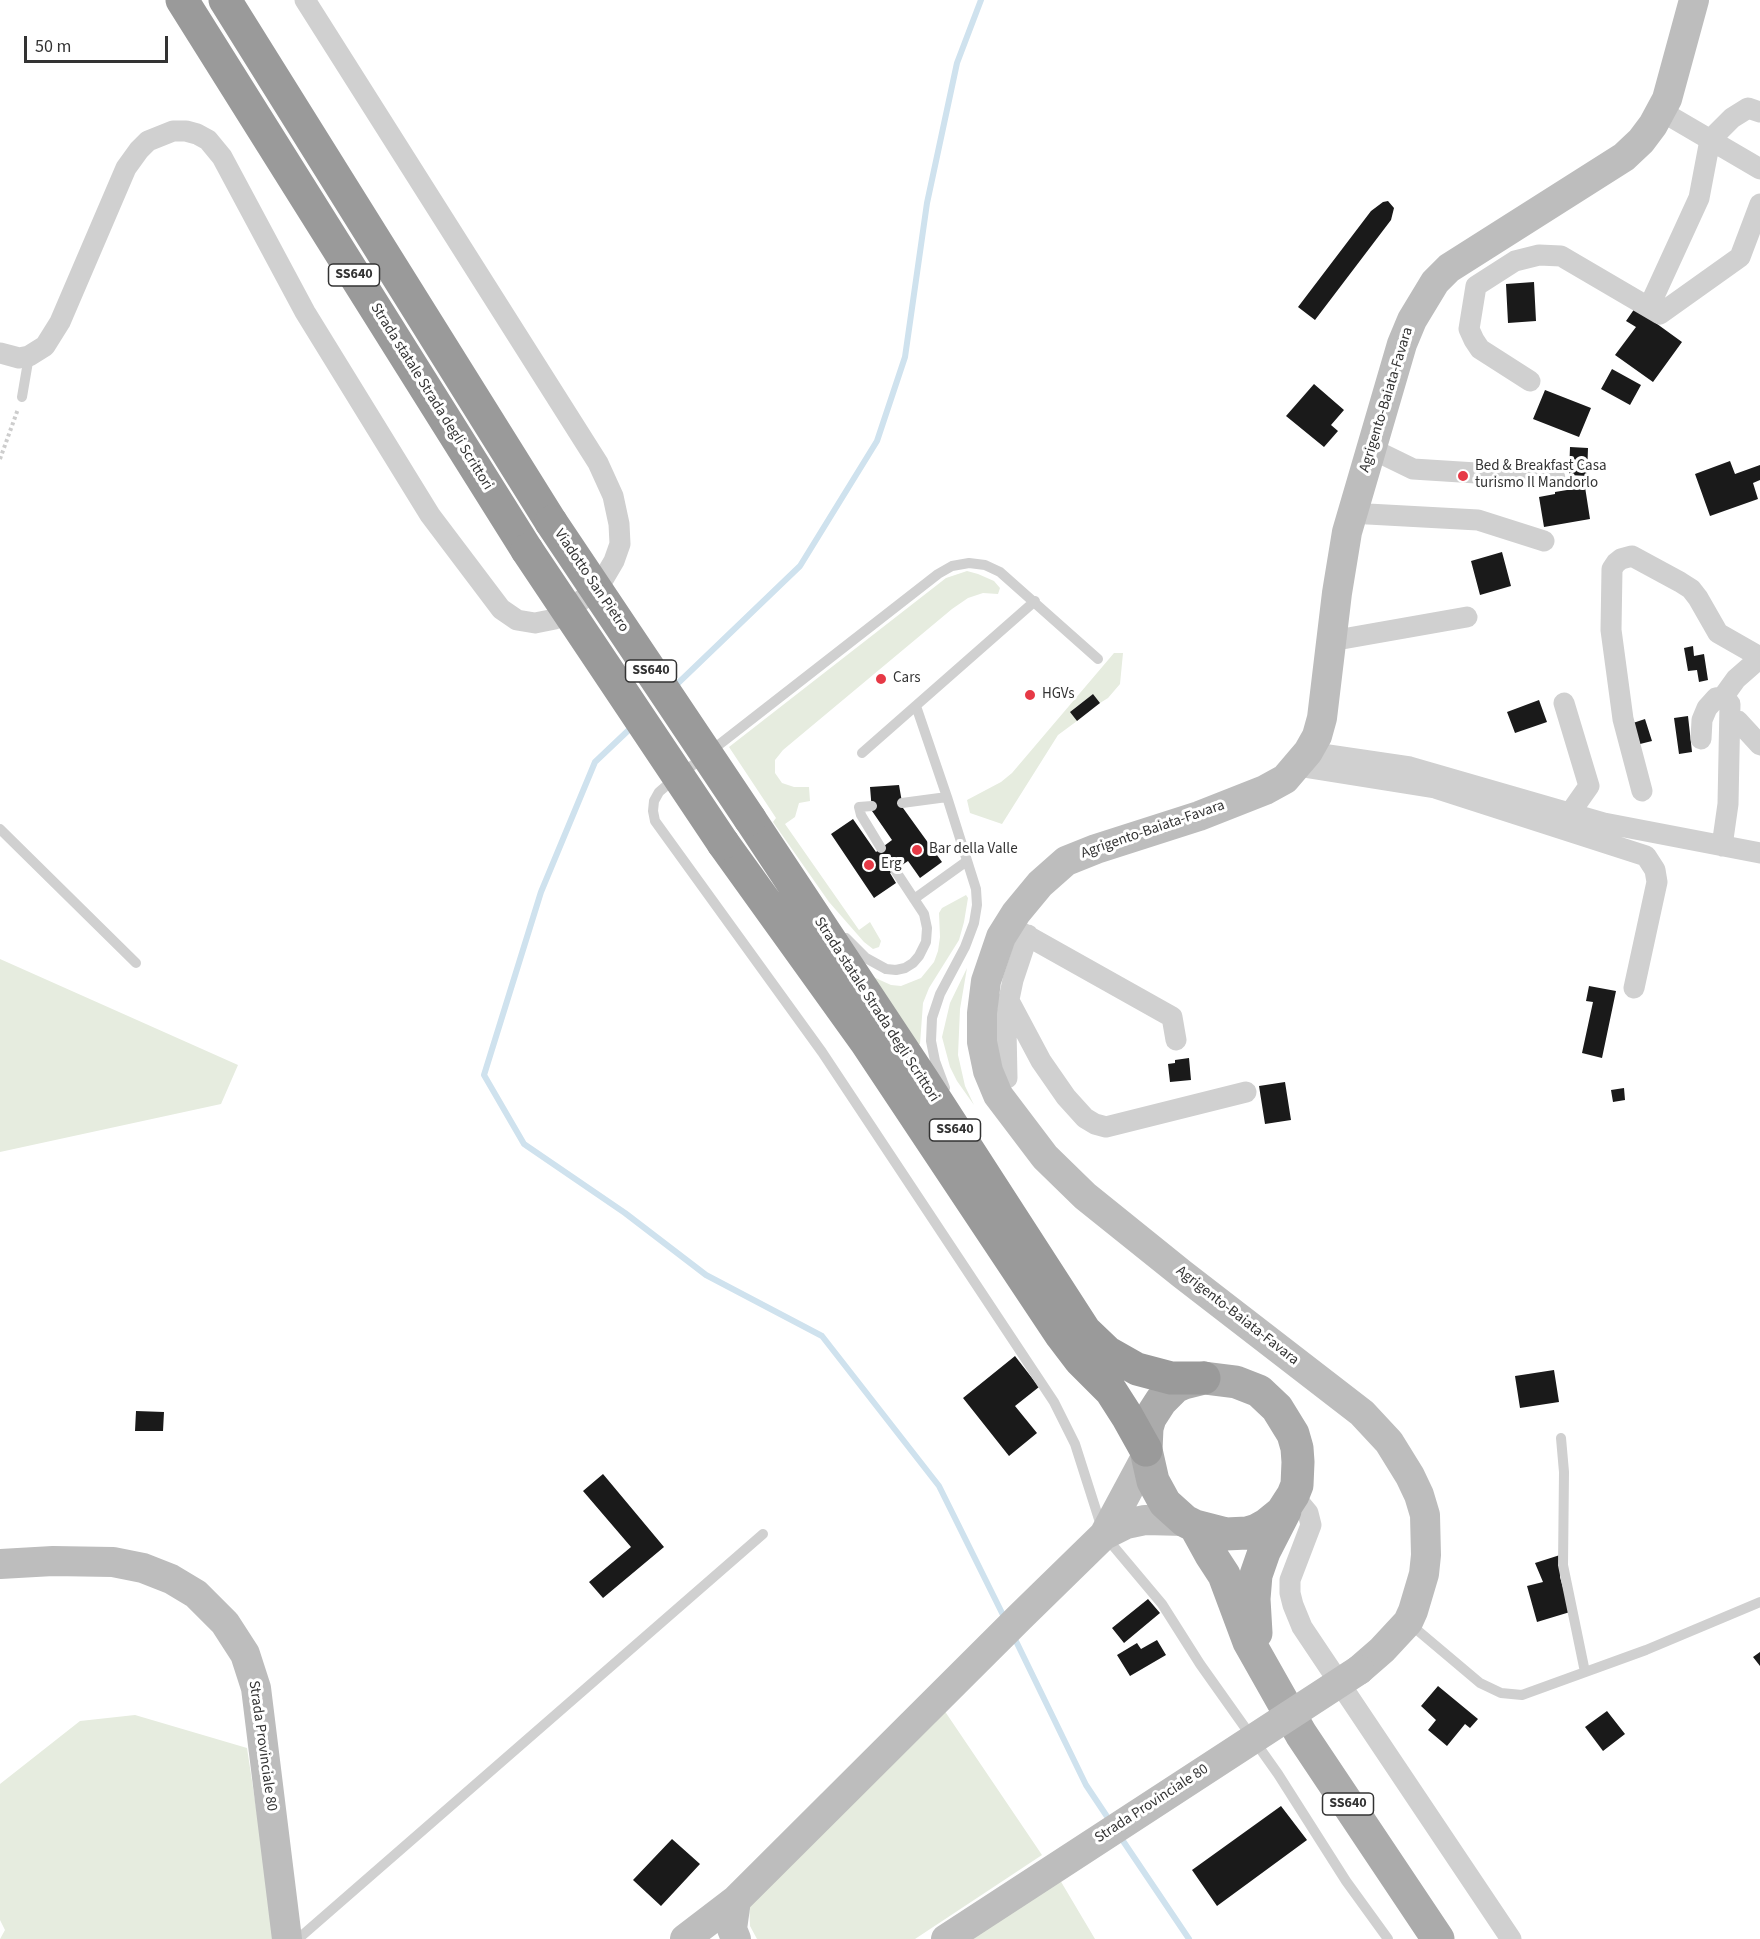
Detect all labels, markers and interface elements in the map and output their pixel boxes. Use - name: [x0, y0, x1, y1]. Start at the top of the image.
- scale bar: [27, 24, 171, 62]
- text: 50 m: [35, 34, 71, 59]
- road number: SS640: [328, 264, 380, 286]
- street label: Strada statale Strada degli Scrittori: [366, 300, 496, 494]
- street label: Agrigento-Baiata-Favara: [1356, 325, 1418, 475]
- place label: Bed & Breakfast Casa turismo Il Mandorlo: [1475, 458, 1606, 493]
- marker: Bed & Breakfast Casa turismo Il Mandorlo: [1456, 469, 1470, 483]
- street label: Viadotto San Pietro: [550, 526, 632, 636]
- road number: SS640: [626, 660, 676, 682]
- place label: Cars: [893, 670, 921, 688]
- marker: Cars: [874, 672, 888, 686]
- place label: HGVs: [1042, 686, 1075, 704]
- marker: HGVs: [1023, 688, 1037, 702]
- street label: Agrigento-Baiata-Favara: [1079, 797, 1227, 863]
- place label: Bar della Valle: [929, 841, 1018, 859]
- marker: Bar della Valle: [910, 843, 924, 857]
- place label: Erg: [881, 856, 902, 874]
- marker: Erg: [862, 858, 876, 872]
- street label: Strada statale Strada degli Scrittori: [809, 914, 943, 1106]
- road number: SS640: [930, 1119, 980, 1141]
- street label: Agrigento-Baiata-Favara: [1172, 1262, 1302, 1370]
- street label: Strada Provinciale 80: [244, 1679, 280, 1813]
- street label: Strada Provinciale 80: [1092, 1761, 1212, 1847]
- road number: SS640: [1322, 1793, 1374, 1815]

